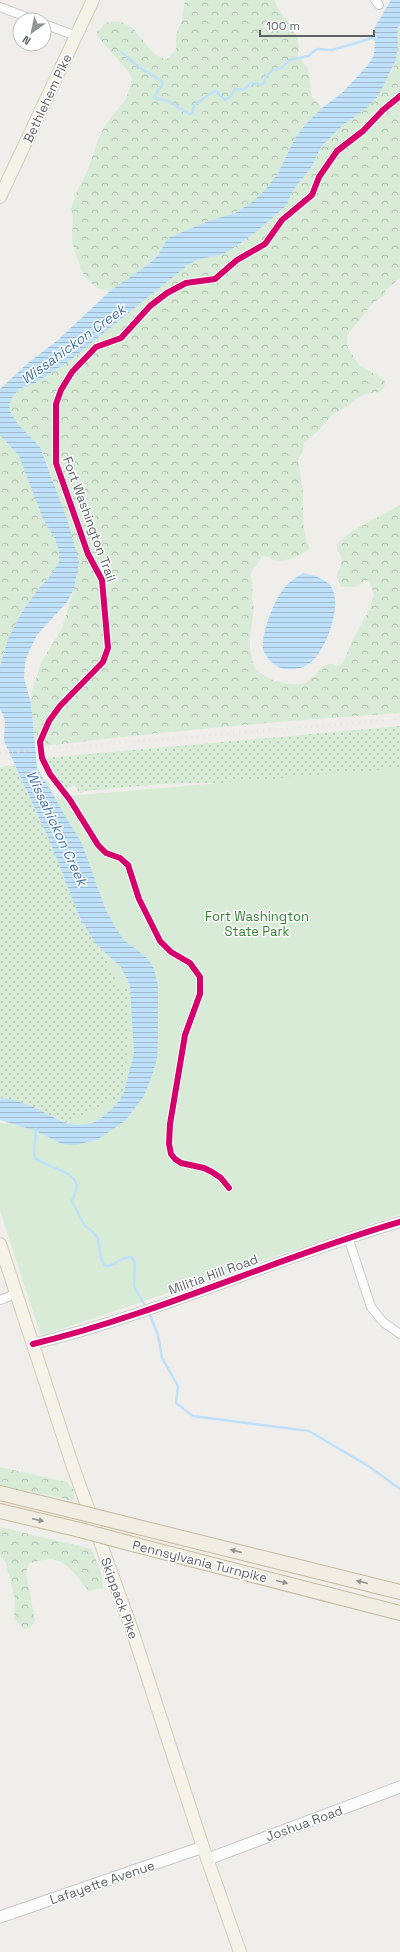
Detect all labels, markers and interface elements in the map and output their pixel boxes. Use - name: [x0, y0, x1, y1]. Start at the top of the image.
- north arrow: [12, 12, 52, 52]
- scale bar: [260, 12, 374, 38]
- text: 100 m: [266, 18, 300, 34]
- text: N: [20, 33, 33, 48]
- street label: Bethlehem Pike: [19, 51, 76, 145]
- water label: Wissahickon Creek: [17, 299, 130, 388]
- street label: Fort Washington Trail: [59, 454, 120, 584]
- water label: Wissahickon Creek: [22, 768, 92, 890]
- park label: Fort Washington State Park: [205, 908, 309, 940]
- street label: Militia Hill Road: [166, 1250, 260, 1299]
- one-way arrow: [32, 1517, 44, 1523]
- street label: Pennsylvania Turnpike: [131, 1536, 269, 1586]
- one-way arrow: [230, 1548, 242, 1554]
- street label: Skippack Pike: [97, 1555, 142, 1641]
- one-way arrow: [356, 1579, 368, 1585]
- one-way arrow: [276, 1580, 288, 1586]
- street label: Joshua Road: [263, 1802, 345, 1845]
- street label: Lafayette Avenue: [48, 1857, 157, 1908]

